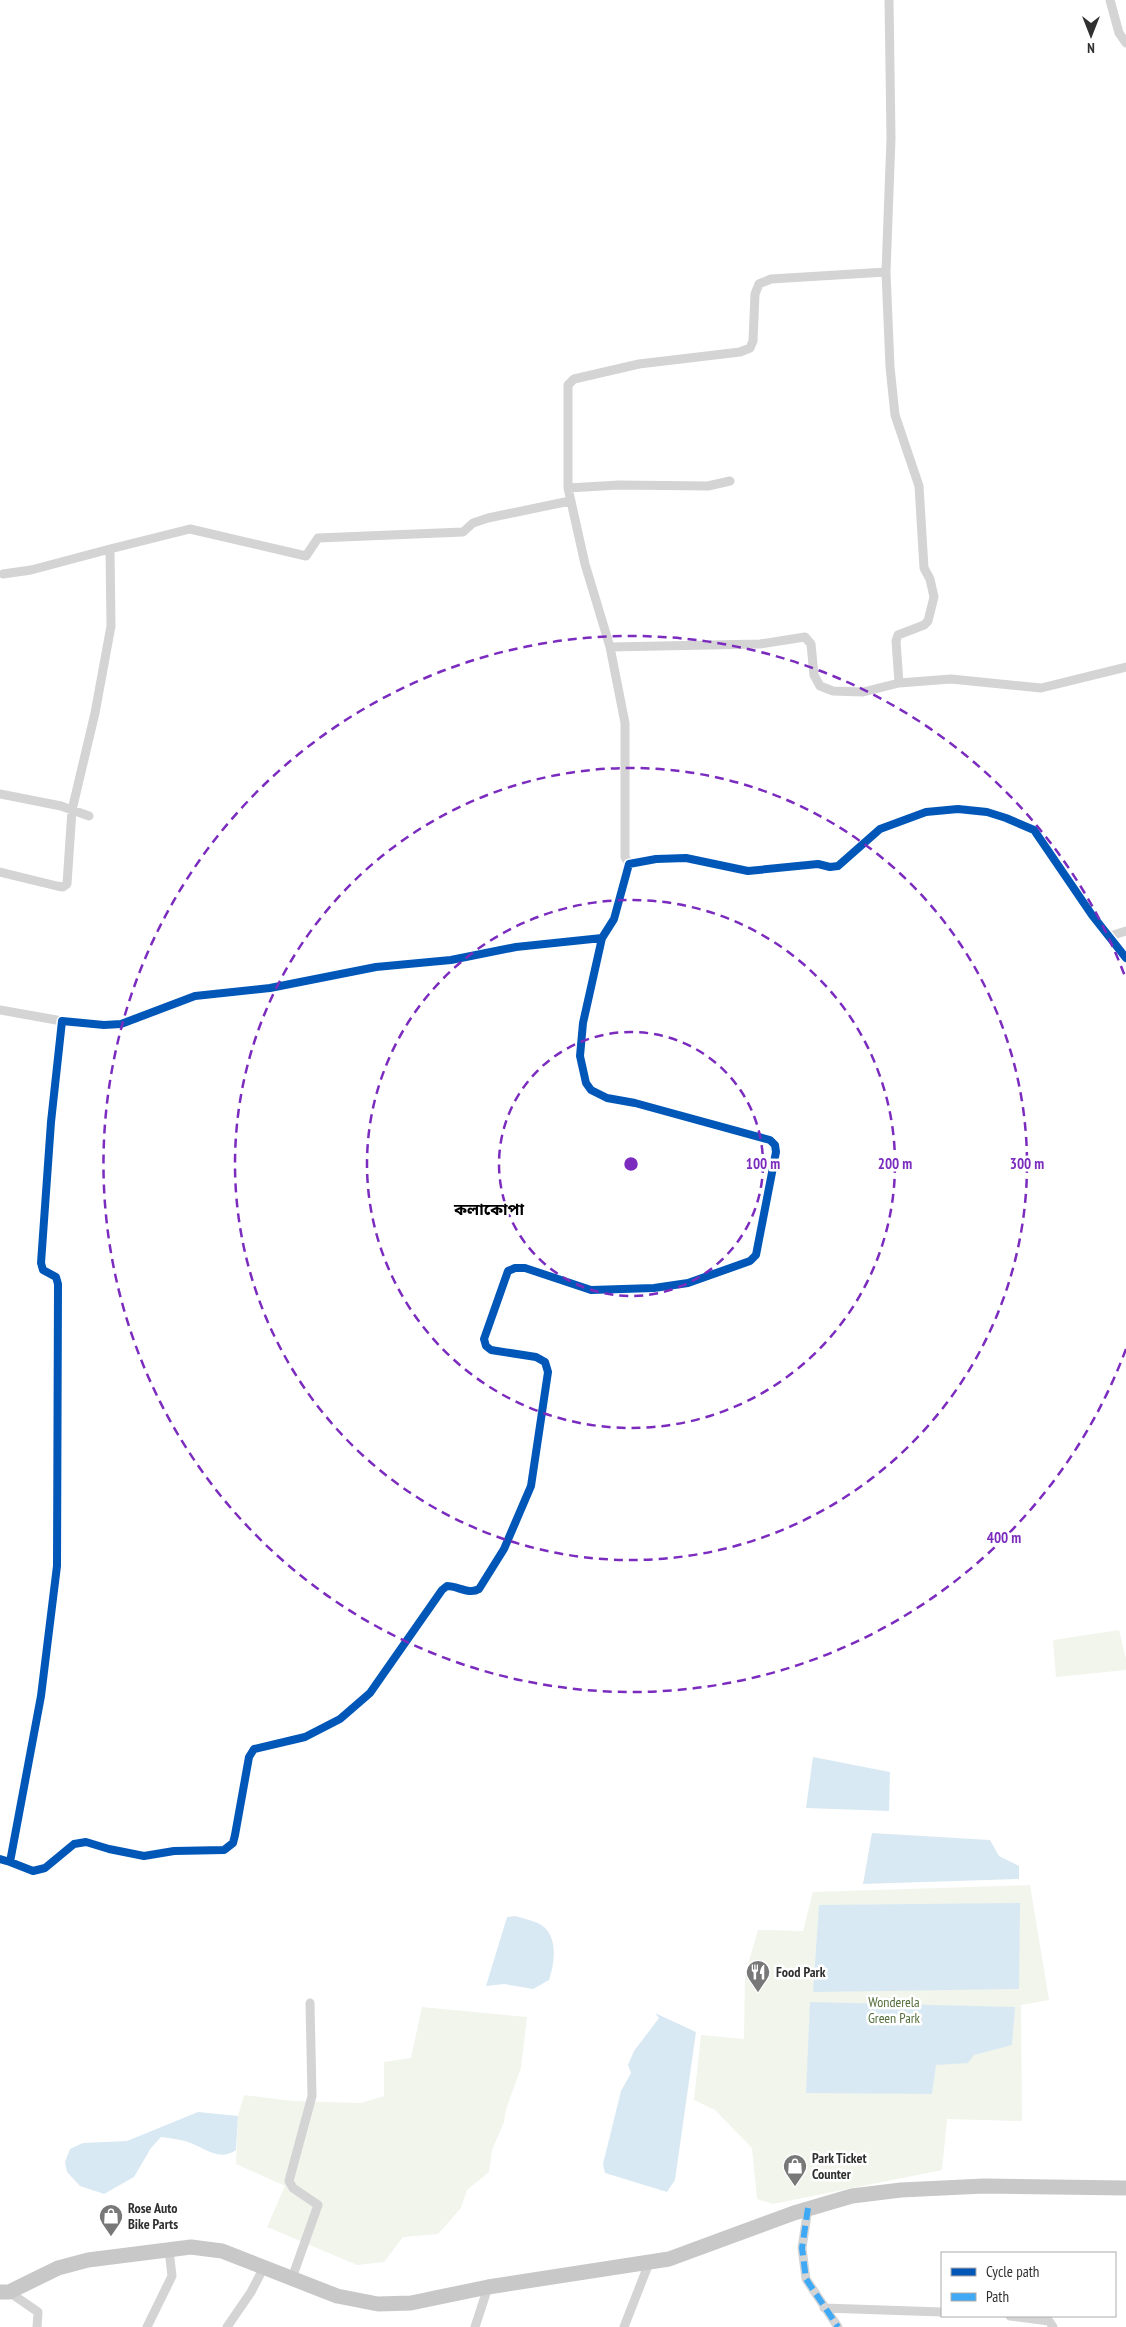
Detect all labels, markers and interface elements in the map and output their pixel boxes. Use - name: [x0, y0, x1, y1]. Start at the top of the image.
- north arrow: [1066, 10, 1116, 60]
- text: N: [1087, 39, 1095, 57]
- text: 100 m: [746, 1154, 780, 1173]
- text: 200 m: [878, 1154, 912, 1173]
- text: 300 m: [1010, 1154, 1044, 1173]
- centre of rings: [622, 1155, 640, 1173]
- district label: কলাকোপা: [453, 1199, 524, 1219]
- text: 400 m: [987, 1528, 1021, 1547]
- restaurant icon: Food Park: [745, 1959, 771, 1993]
- place label: Food Park: [776, 1963, 826, 1981]
- park label: Wonderela Green Park: [868, 1993, 921, 2027]
- place label: Park Ticket Counter: [812, 2149, 867, 2183]
- shop icon: Park Ticket Counter: [782, 2153, 808, 2187]
- place label: Rose Auto Bike Parts: [128, 2199, 178, 2233]
- shop icon: Rose Auto Bike Parts: [98, 2203, 124, 2237]
- legend: [941, 2252, 1116, 2317]
- text: Cycle path: [986, 2262, 1039, 2281]
- text: Path: [986, 2287, 1009, 2306]

